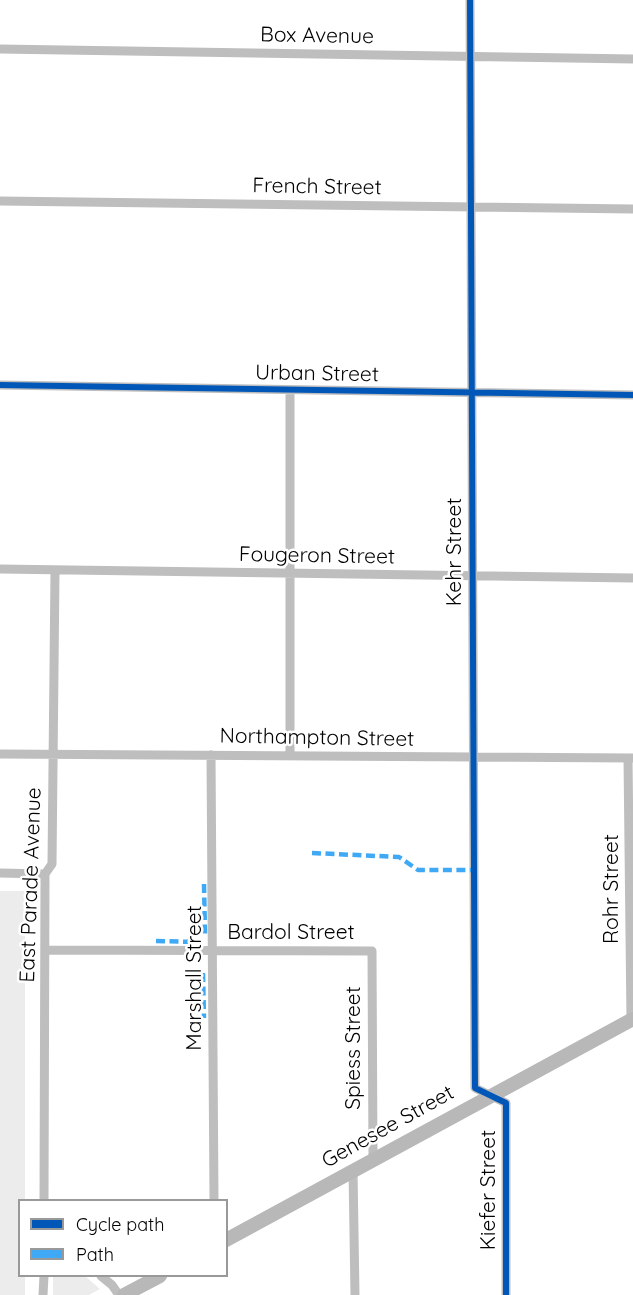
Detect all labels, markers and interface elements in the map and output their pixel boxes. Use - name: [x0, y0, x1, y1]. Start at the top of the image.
- street label: Box Avenue: [260, 22, 374, 50]
- street label: French Street: [252, 173, 382, 201]
- street label: Urban Street: [255, 360, 379, 388]
- street label: Kehr Street: [442, 498, 468, 606]
- street label: Fougeron Street: [239, 542, 395, 570]
- street label: Northampton Street: [219, 724, 415, 752]
- street label: East Parade Avenue: [15, 787, 47, 983]
- street label: Rohr Street: [599, 834, 625, 944]
- street label: Marshall Street: [182, 905, 208, 1051]
- street label: Bardol Street: [227, 920, 355, 946]
- street label: Spiess Street: [341, 986, 367, 1110]
- street label: Genesee Street: [318, 1080, 458, 1174]
- street label: Kiefer Street: [476, 1130, 502, 1250]
- legend: [18, 1199, 228, 1277]
- text: Cycle path: [76, 1213, 164, 1236]
- text: Path: [76, 1243, 114, 1266]

